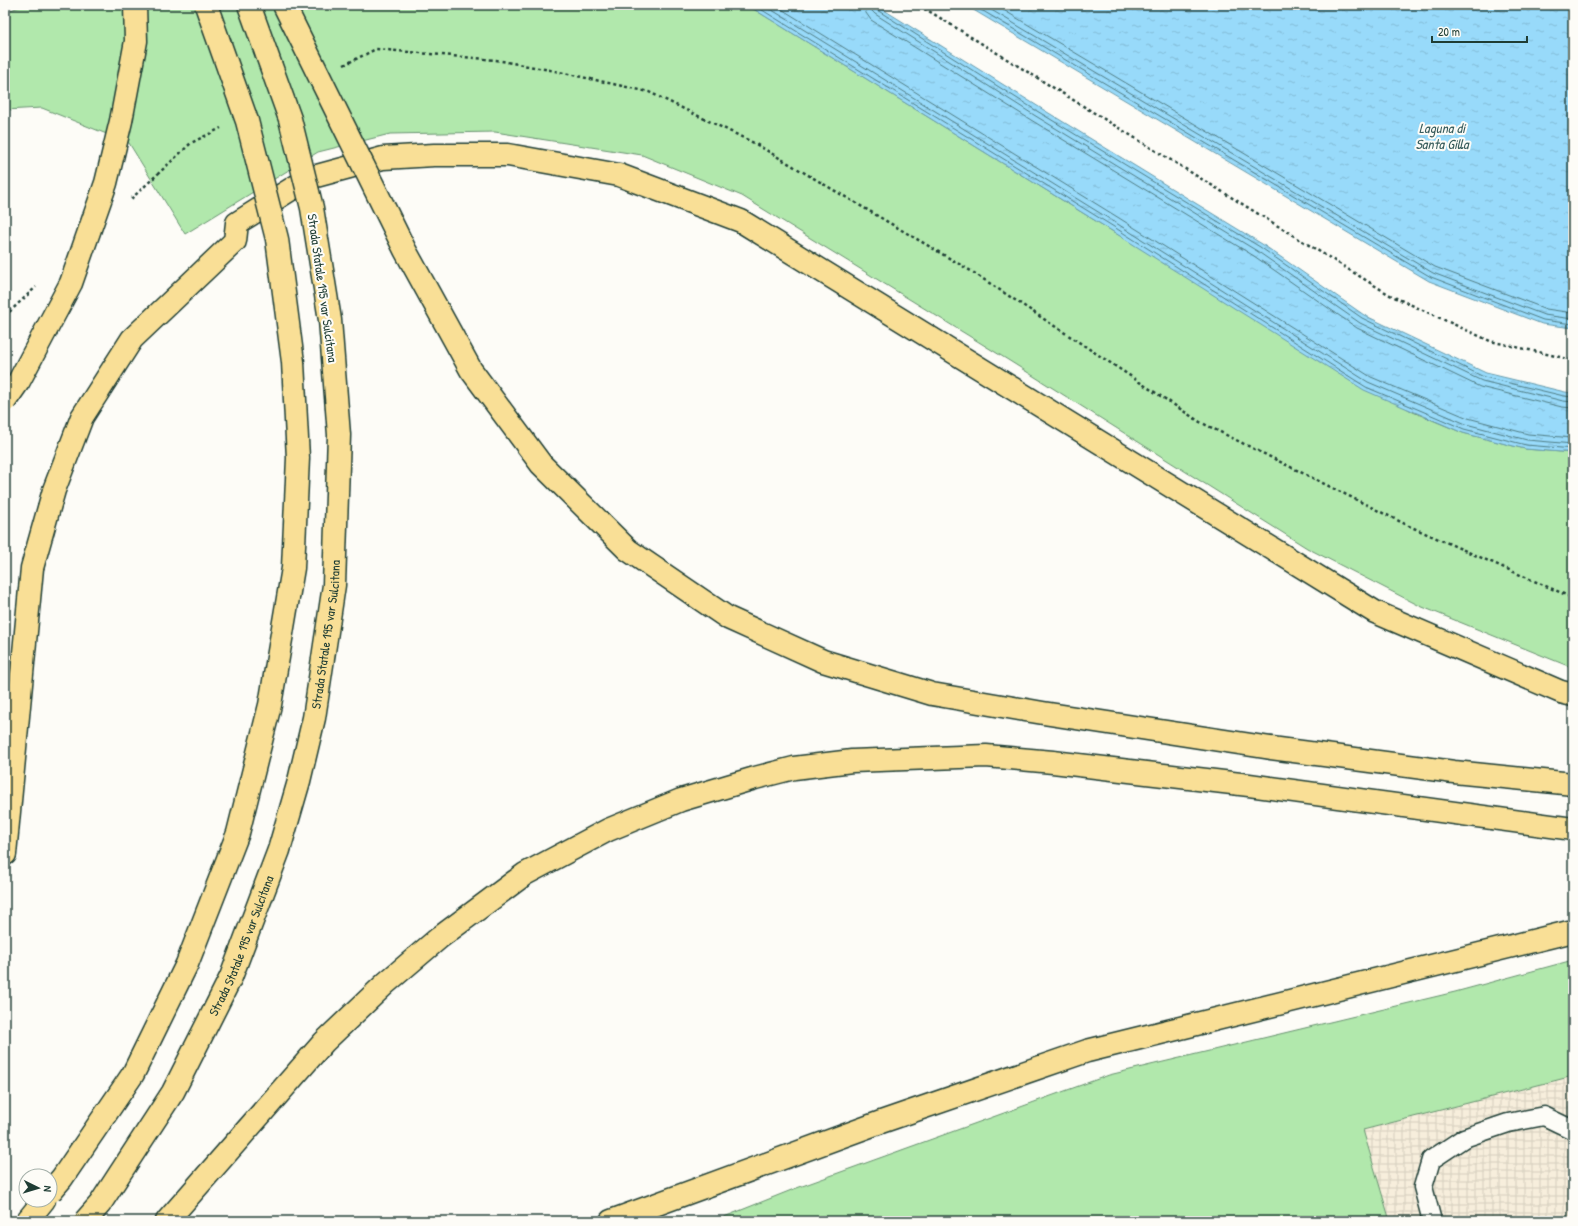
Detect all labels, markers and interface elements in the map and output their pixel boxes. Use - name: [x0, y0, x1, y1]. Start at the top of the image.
- scale bar: [1432, 18, 1527, 44]
- text: 20 m: [1438, 23, 1460, 40]
- water label: Laguna di Santa Gilla: [1415, 118, 1470, 153]
- street label: Strada Statale 195 var Sulcitana: [304, 213, 342, 363]
- street label: Strada Statale 195 var Sulcitana: [306, 560, 344, 710]
- street label: Strada Statale 195 var Sulcitana: [204, 873, 278, 1019]
- north arrow: [18, 1168, 58, 1208]
- text: N: [41, 1185, 55, 1193]

